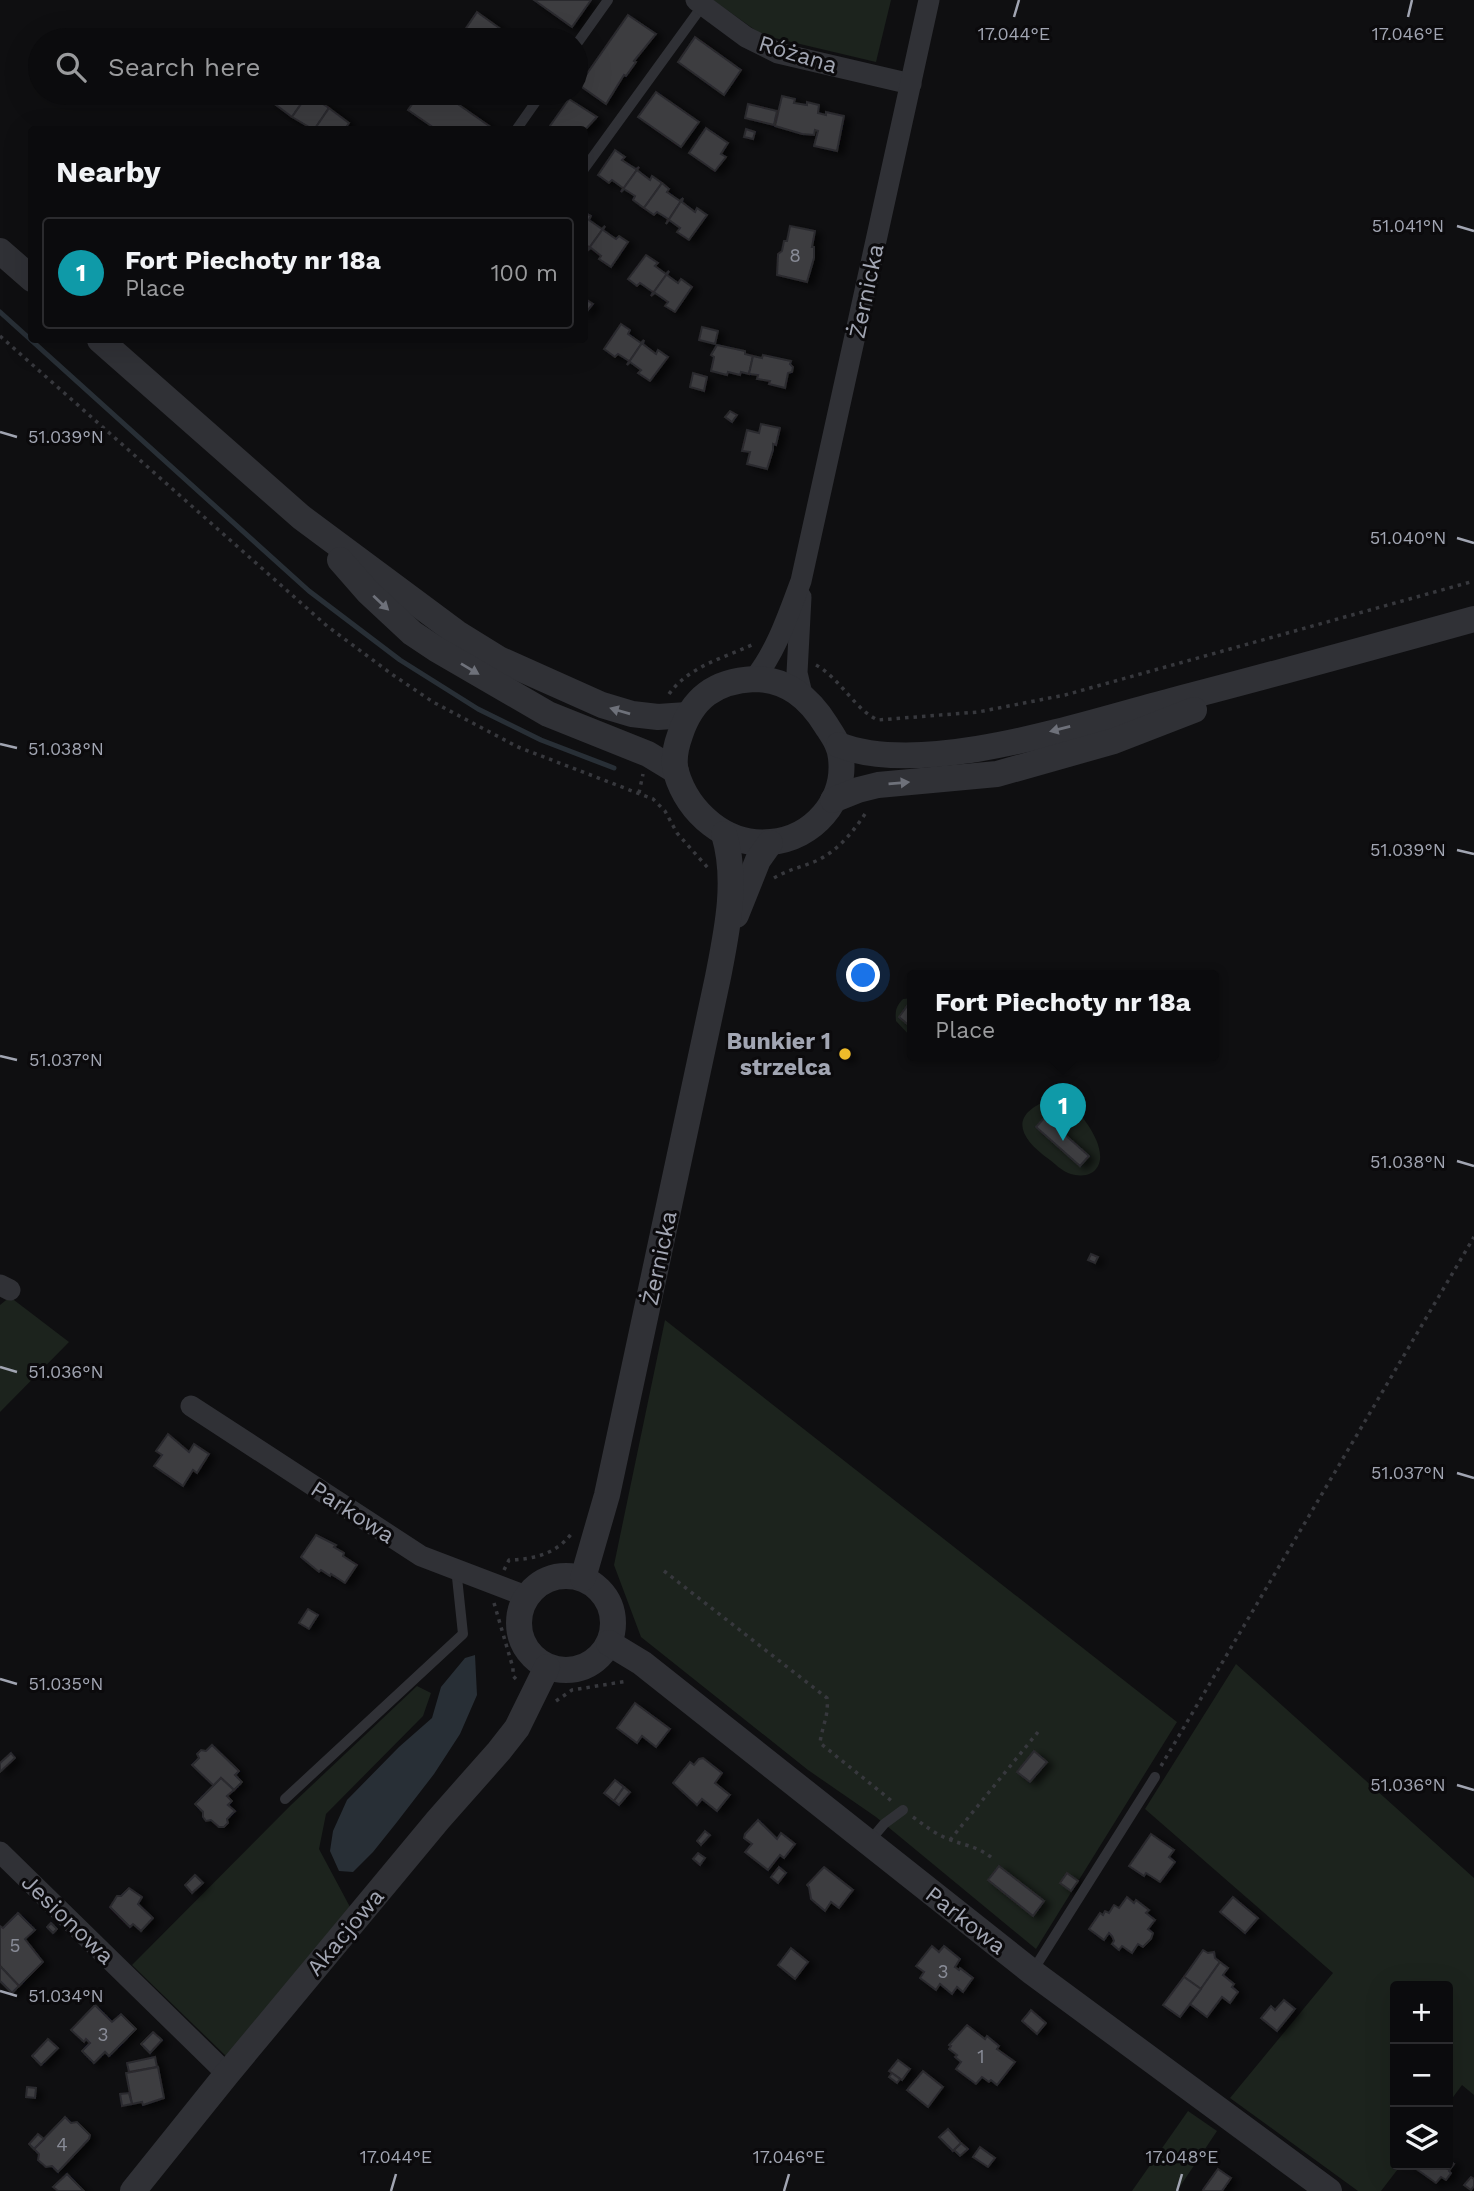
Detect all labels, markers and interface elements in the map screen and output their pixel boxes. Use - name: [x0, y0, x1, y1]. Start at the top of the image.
- text: 17.044°E: [978, 23, 1050, 44]
- text: 17.046°E: [1372, 23, 1444, 44]
- search box: [28, 28, 588, 105]
- street label: Różana: [755, 30, 841, 79]
- icon: search: [52, 48, 90, 86]
- text: Search here: [108, 52, 260, 82]
- text: Nearby: [56, 154, 161, 189]
- text: 51.041°N: [1372, 215, 1444, 236]
- street label: Żernicka: [843, 242, 890, 341]
- house number: 8: [789, 244, 801, 267]
- text: Fort Piechoty nr 18a: [125, 245, 381, 275]
- text: 1: [76, 260, 86, 287]
- text: 100 m: [491, 260, 558, 287]
- text: Place: [125, 275, 185, 302]
- text: 51.039°N: [28, 426, 104, 447]
- text: 51.040°N: [1370, 527, 1446, 548]
- one-way arrow: [372, 595, 389, 611]
- one-way arrow: [460, 663, 479, 676]
- one-way arrow: [609, 705, 630, 715]
- one-way arrow: [1049, 725, 1070, 735]
- text: 51.038°N: [28, 738, 104, 759]
- one-way arrow: [888, 777, 910, 788]
- text: 51.039°N: [1370, 839, 1446, 860]
- your location: [846, 958, 880, 992]
- popup: [907, 970, 1219, 1061]
- text: Fort Piechoty nr 18a: [935, 987, 1191, 1017]
- text: Place: [935, 1017, 995, 1044]
- place label: Bunkier 1 strzelca: [727, 1028, 832, 1081]
- marker: Bunkier 1 strzelca: [837, 1046, 853, 1062]
- text: 51.037°N: [29, 1049, 103, 1070]
- pin: 1: [1040, 1083, 1086, 1141]
- text: 51.038°N: [1370, 1151, 1446, 1172]
- street label: Żernicka: [636, 1209, 683, 1308]
- text: 51.036°N: [28, 1361, 104, 1382]
- text: 51.037°N: [1371, 1462, 1445, 1483]
- street label: Parkowa: [306, 1475, 400, 1549]
- text: 51.035°N: [28, 1673, 104, 1694]
- text: 51.036°N: [1370, 1774, 1446, 1795]
- street label: Jesionowa: [16, 1869, 119, 1970]
- street label: Parkowa: [920, 1881, 1011, 1960]
- street label: Akacjowa: [301, 1883, 390, 1981]
- house number: 5: [9, 1934, 21, 1957]
- house number: 3: [937, 1960, 949, 1983]
- map controls: [1390, 1981, 1453, 2170]
- button: +: [1390, 1981, 1453, 2044]
- text: 51.034°N: [28, 1985, 104, 2006]
- house number: 3: [97, 2023, 109, 2046]
- button: −: [1390, 2044, 1453, 2107]
- house number: 1: [977, 2045, 985, 2068]
- button: layers: [1390, 2107, 1453, 2170]
- house number: 4: [56, 2133, 68, 2156]
- text: 17.044°E: [360, 2146, 432, 2167]
- text: 17.046°E: [753, 2146, 825, 2167]
- text: 17.048°E: [1146, 2146, 1218, 2167]

